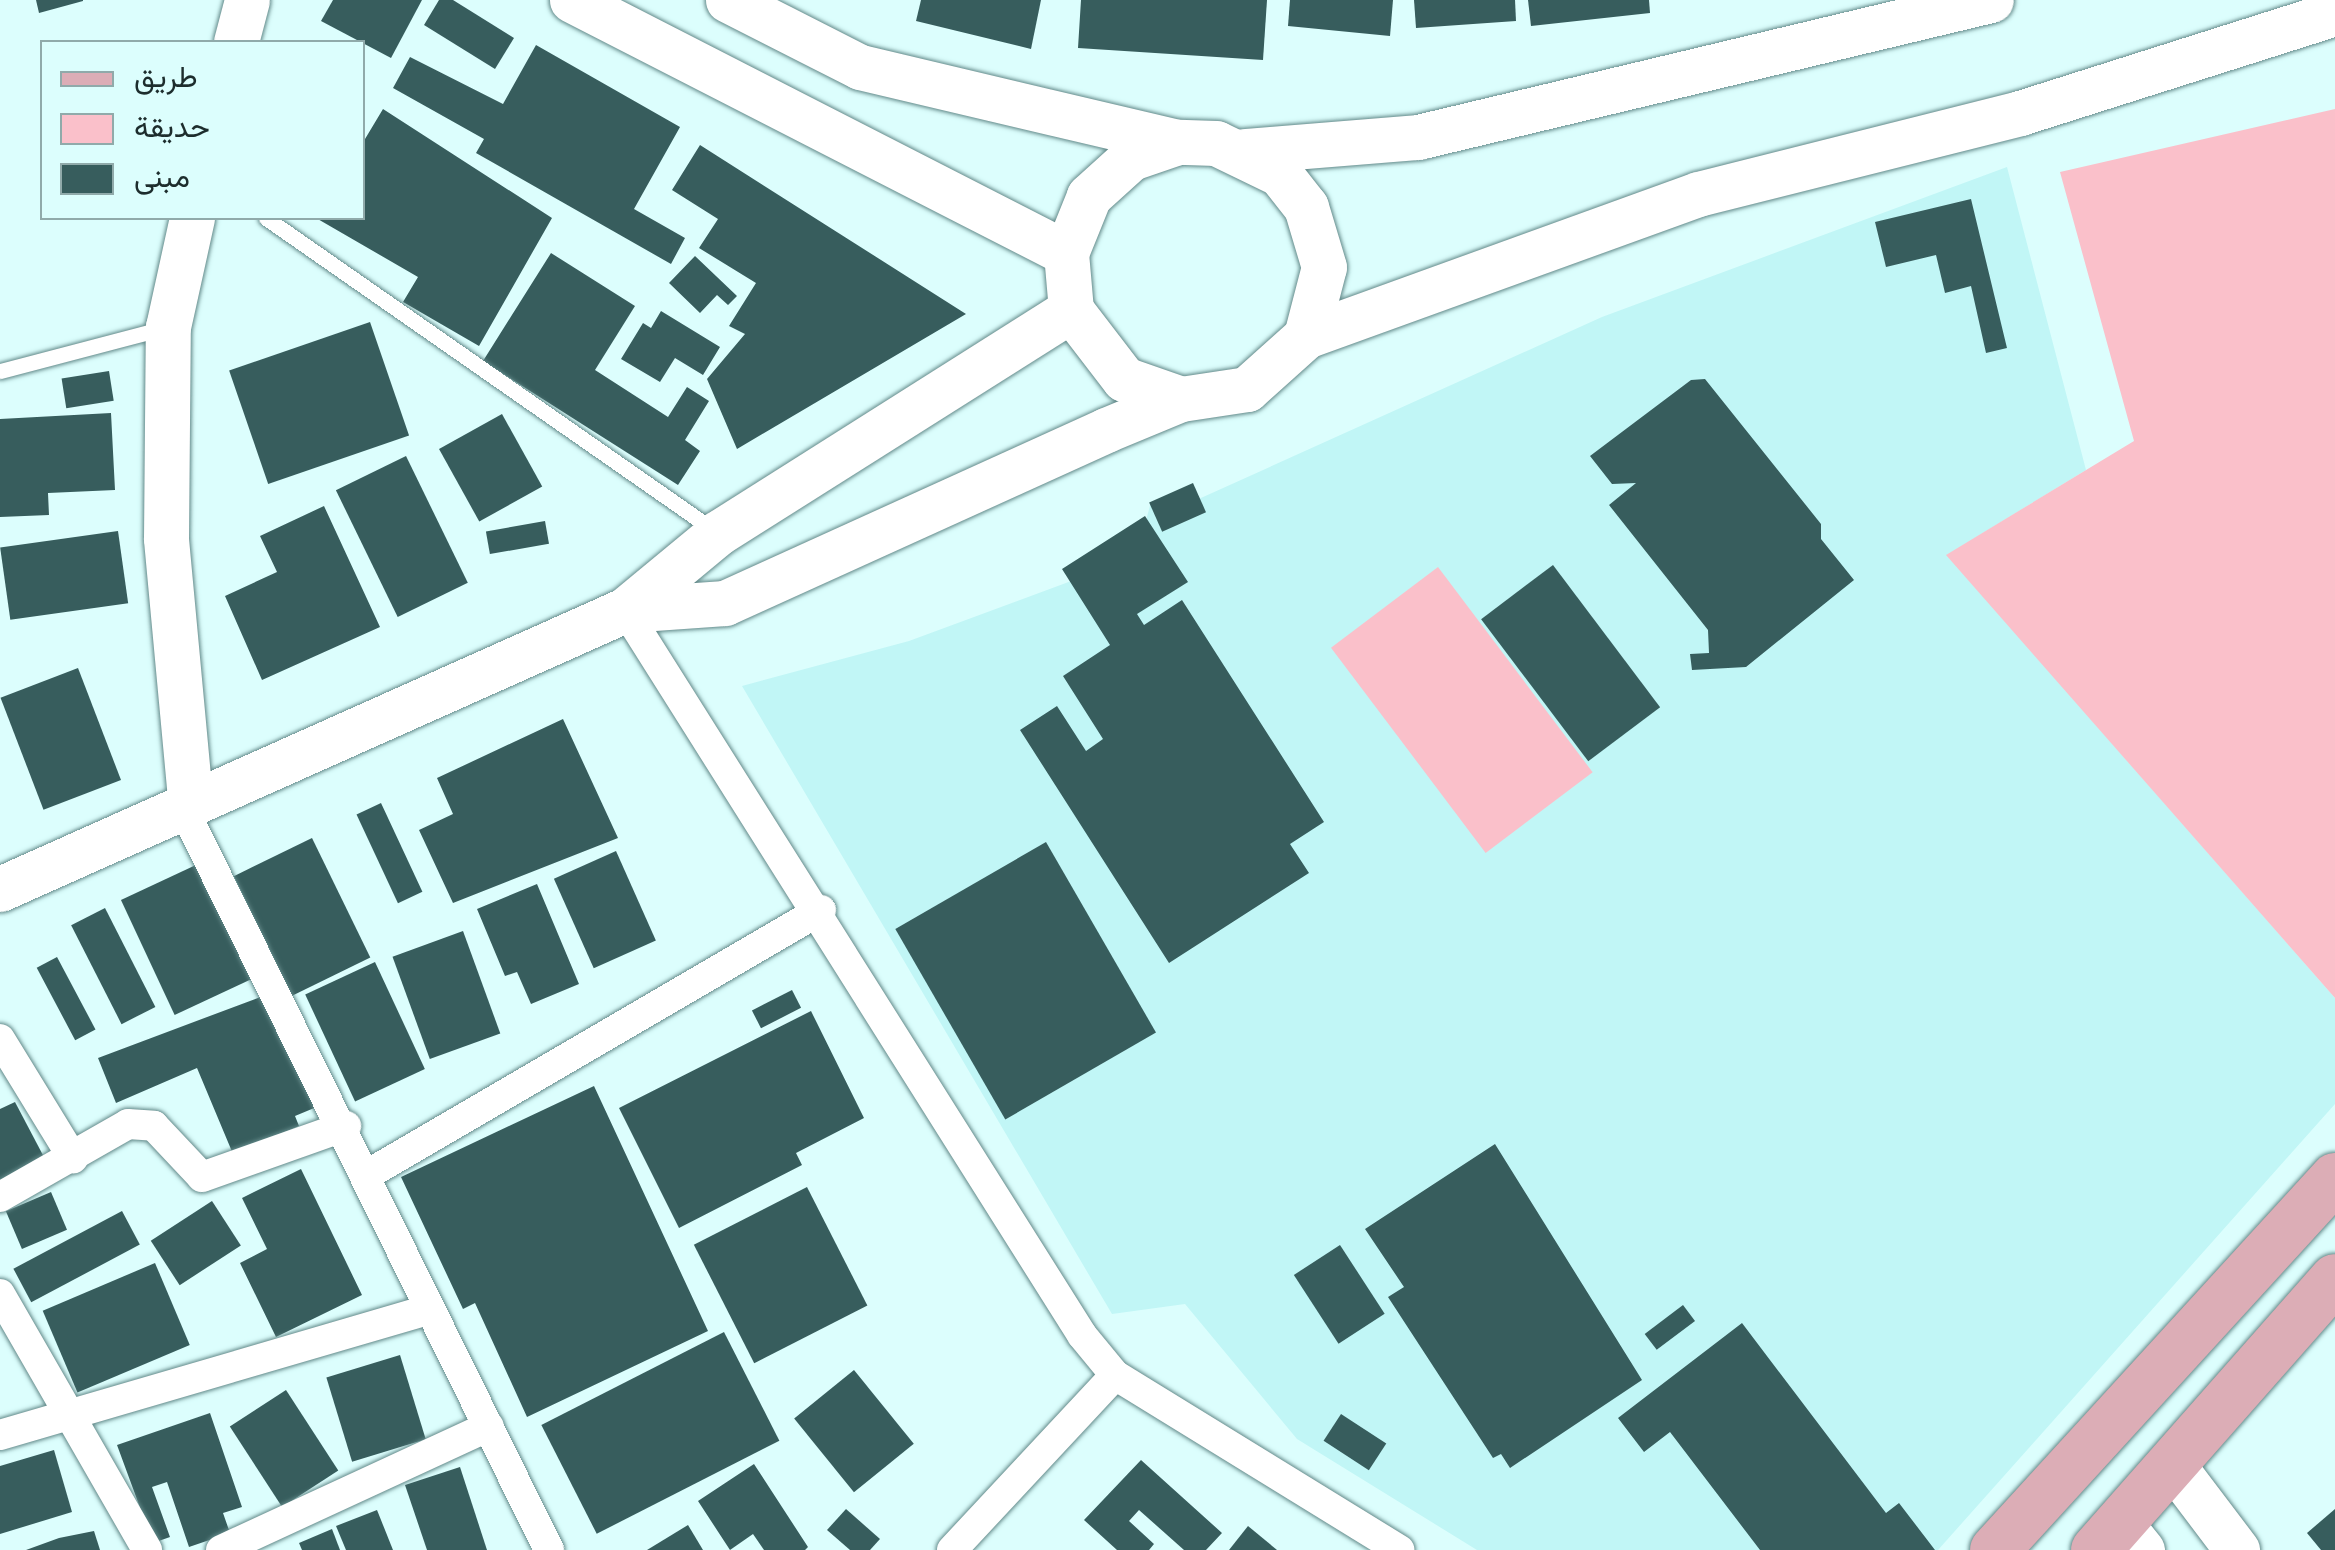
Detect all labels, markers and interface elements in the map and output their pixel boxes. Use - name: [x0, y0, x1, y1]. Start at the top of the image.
- legend: [40, 40, 365, 220]
- text: طريق: [134, 59, 198, 94]
- text: حديقة: [134, 109, 210, 144]
- text: مبنى: [134, 159, 190, 194]

